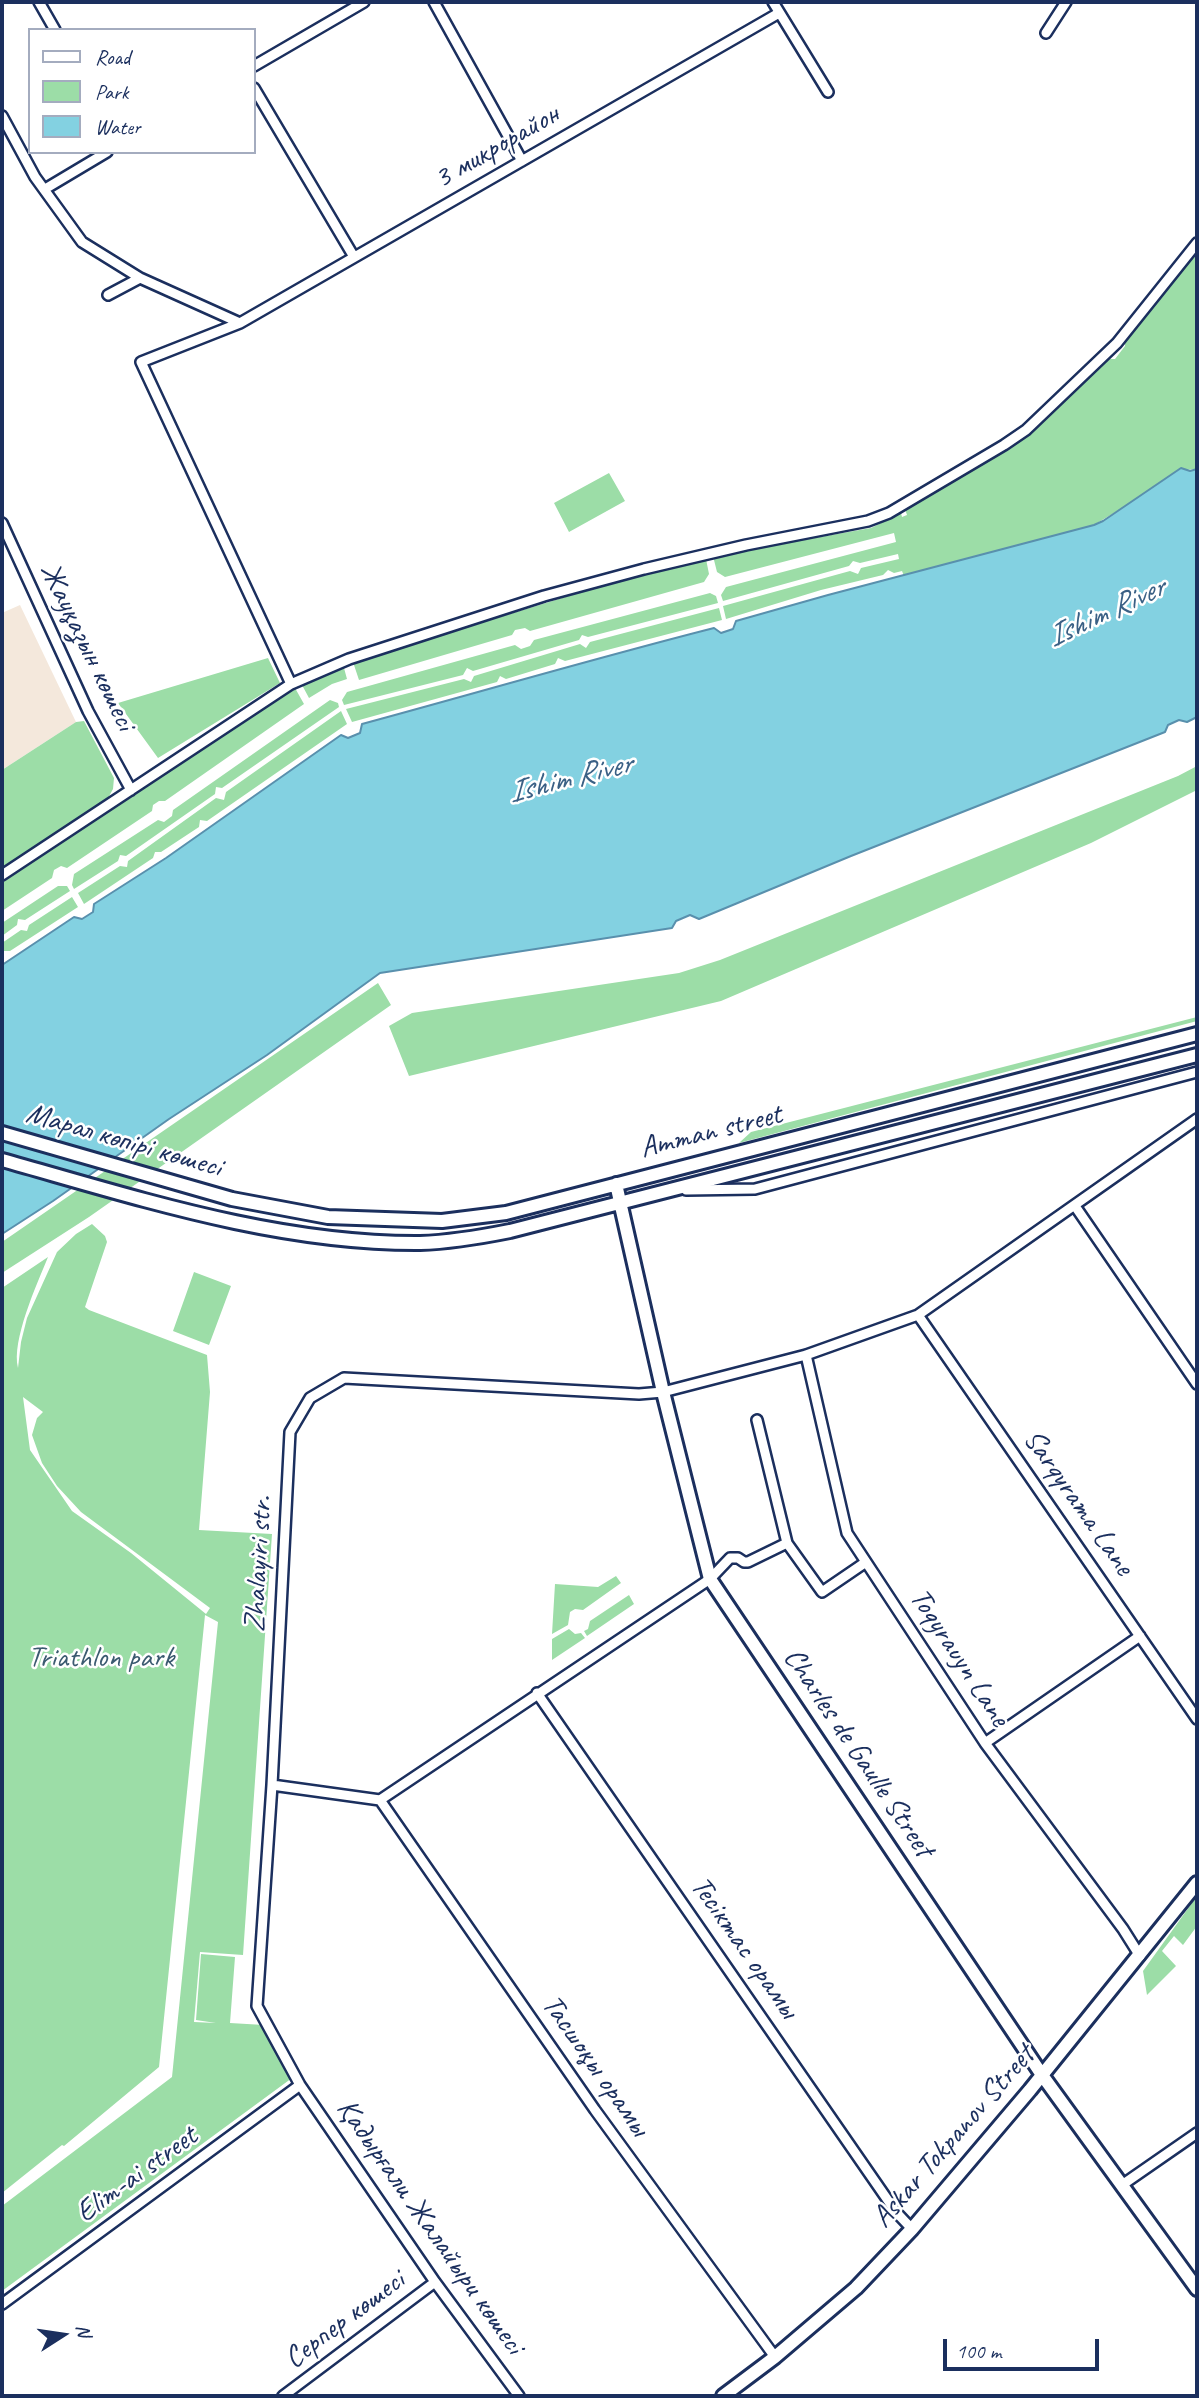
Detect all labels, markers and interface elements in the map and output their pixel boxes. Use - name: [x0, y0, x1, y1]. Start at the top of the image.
- legend: [28, 28, 256, 154]
- text: Road: [95, 44, 130, 70]
- text: Park: [95, 79, 128, 105]
- street label: 3 микрорайон: [428, 97, 566, 197]
- text: Water: [95, 114, 141, 140]
- street label: Жауқазын көшесі: [31, 557, 143, 737]
- water label: Ishim River: [1041, 569, 1171, 657]
- water label: Ishim River: [504, 745, 636, 813]
- street label: Марал көпірі көшесі: [22, 1096, 226, 1186]
- street label: Amman street: [637, 1097, 785, 1167]
- street label: Sarqyrama Lane: [1015, 1423, 1141, 1583]
- street label: Zhalayiri str.: [237, 1495, 281, 1633]
- street label: Toqyrauyn Lane: [901, 1582, 1017, 1734]
- park label: Triathlon park: [28, 1640, 174, 1676]
- street label: Charles de Gaulle Street: [775, 1642, 941, 1864]
- street label: Тесіктас орамы: [682, 1870, 806, 2026]
- street label: Тасшоқы орамы: [533, 1989, 657, 2143]
- street label: Askar Tokpanov Street: [865, 2039, 1043, 2235]
- street label: Қадырғали Жалайыри көшесі: [328, 2092, 532, 2362]
- street label: Elim-ai street: [69, 2119, 205, 2231]
- street label: Серпер көшесі: [278, 2263, 412, 2377]
- north arrow: [28, 2300, 98, 2370]
- text: N: [71, 2322, 97, 2339]
- scale bar: [947, 2324, 1103, 2368]
- text: 100 m: [956, 2338, 1001, 2364]

